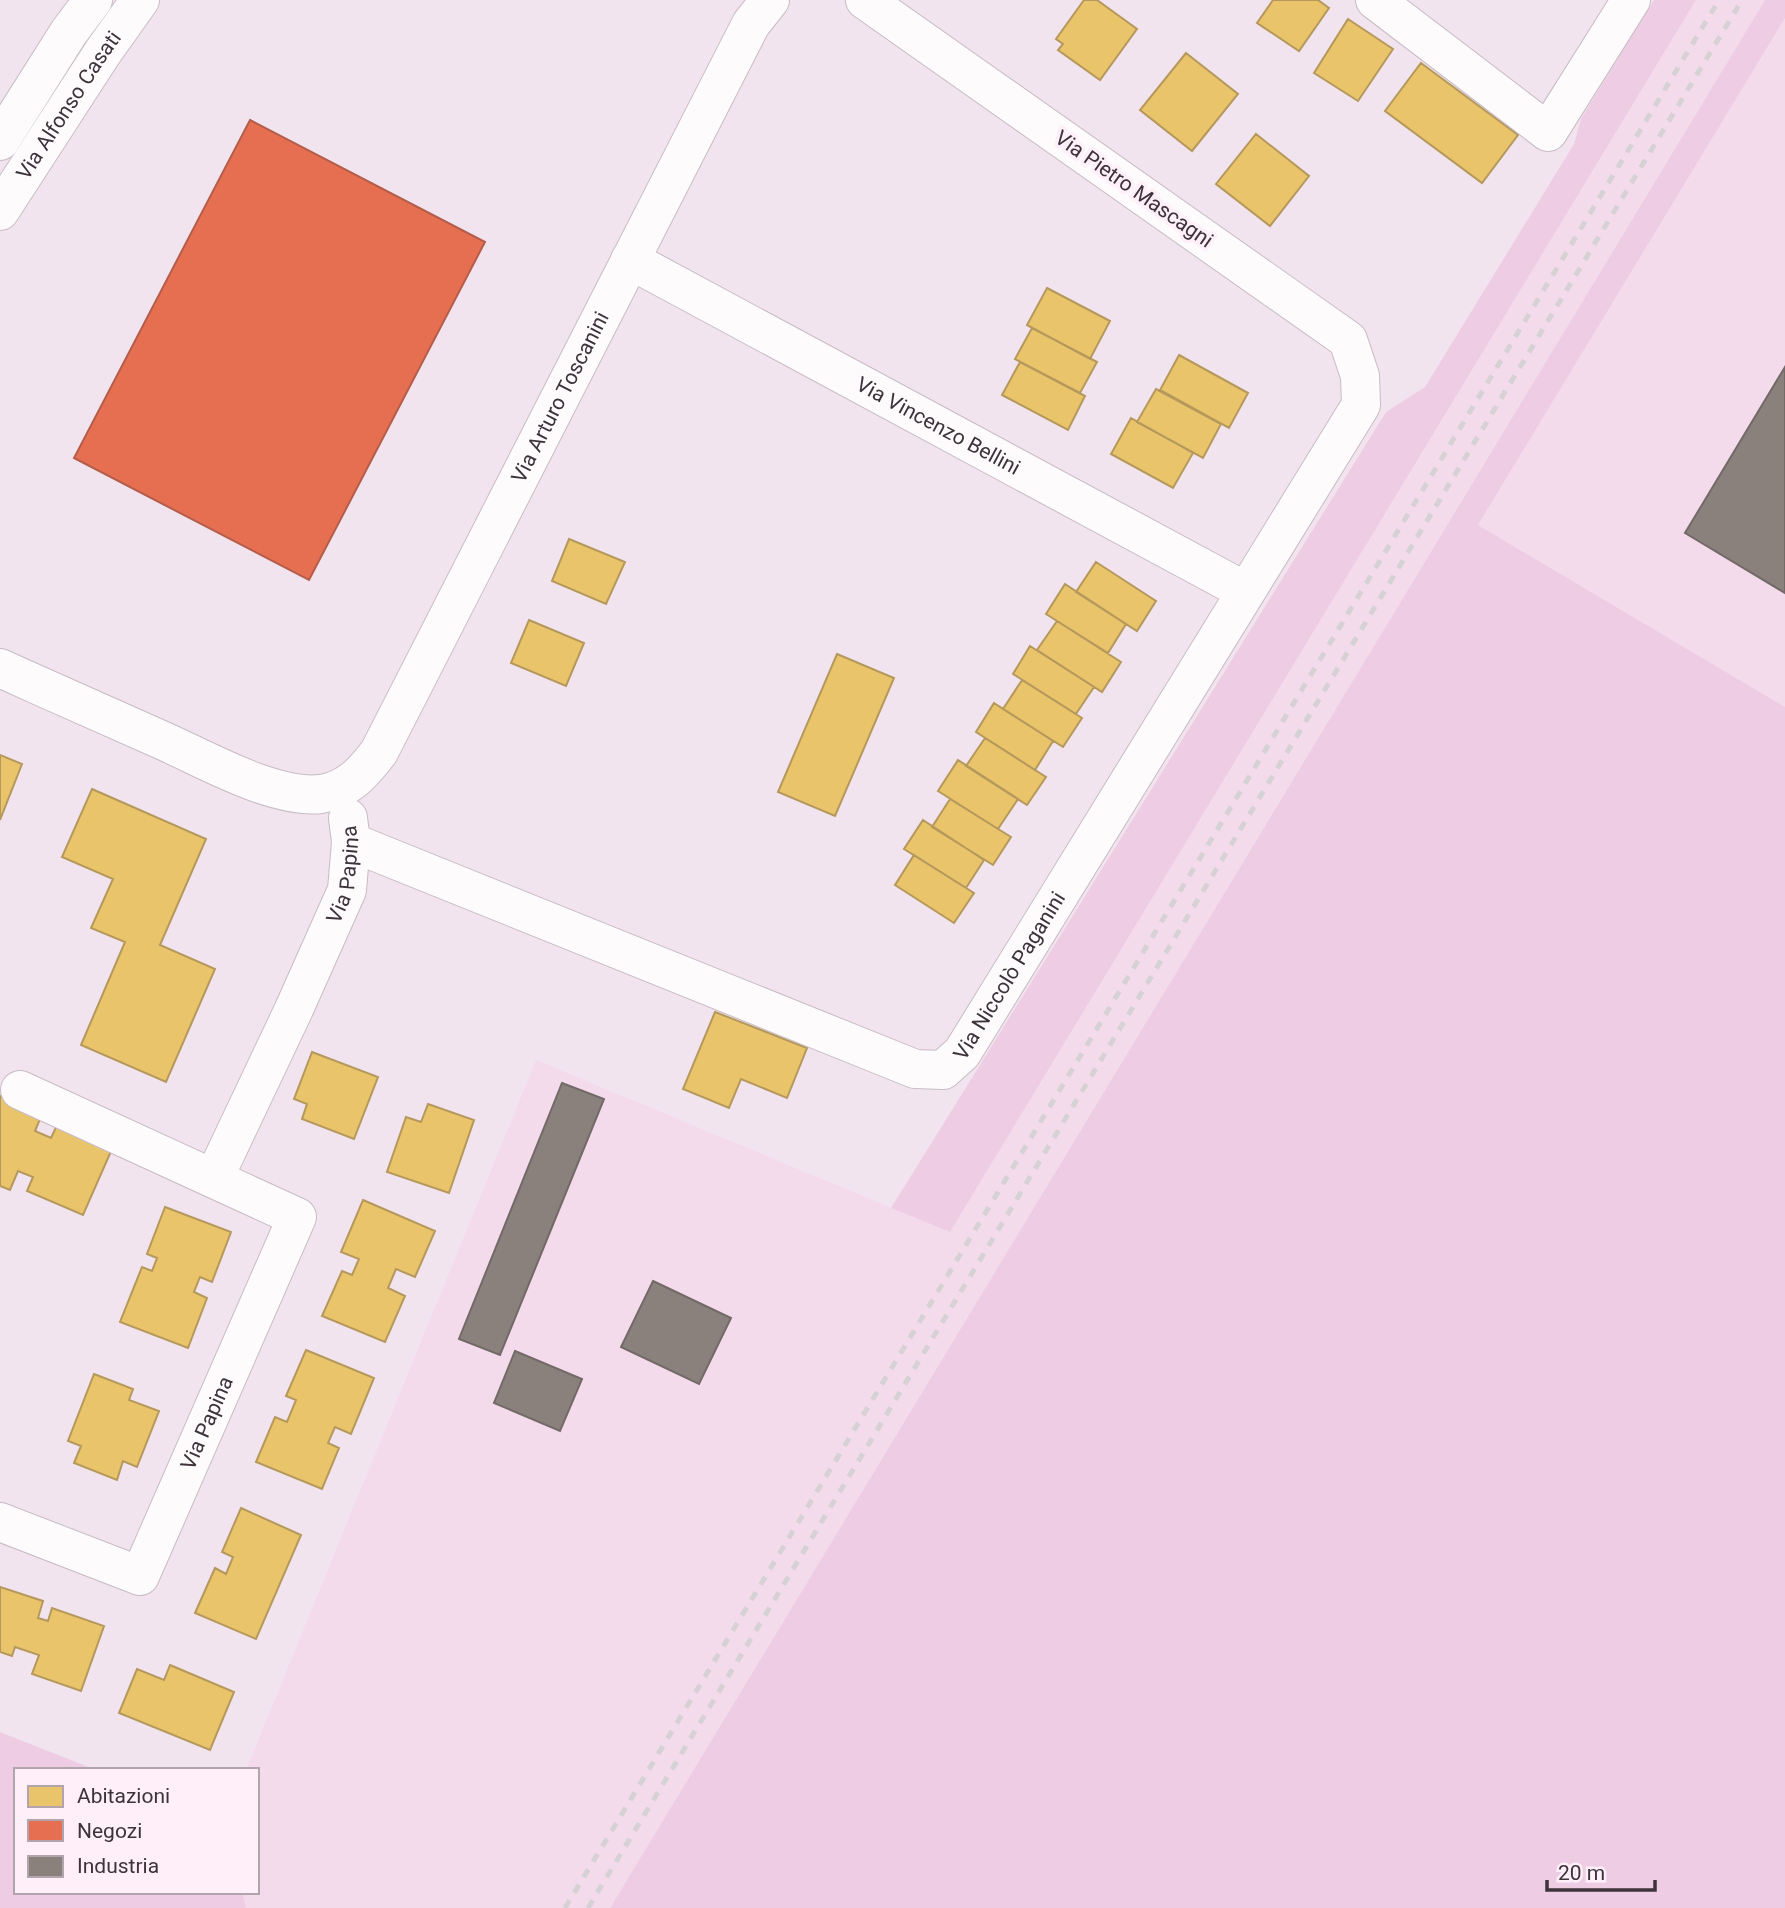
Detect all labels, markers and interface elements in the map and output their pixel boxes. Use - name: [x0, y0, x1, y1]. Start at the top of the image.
- street label: Via Alfonso Casati: [12, 27, 126, 184]
- street label: Via Pietro Mascagni: [1050, 126, 1218, 252]
- street label: Via Arturo Toscanini: [507, 308, 614, 487]
- street label: Via Vincenzo Bellini: [852, 372, 1024, 480]
- street label: Via Papina: [322, 824, 363, 927]
- street label: Via Niccolò Paganini: [949, 888, 1070, 1064]
- street label: Via Papina: [176, 1373, 238, 1474]
- legend: [14, 1768, 259, 1894]
- text: Abitazioni: [77, 1784, 170, 1808]
- text: Negozi: [77, 1819, 142, 1843]
- scale bar: [1547, 1848, 1656, 1892]
- text: Industria: [77, 1854, 159, 1878]
- text: 20 m: [1558, 1861, 1605, 1885]

